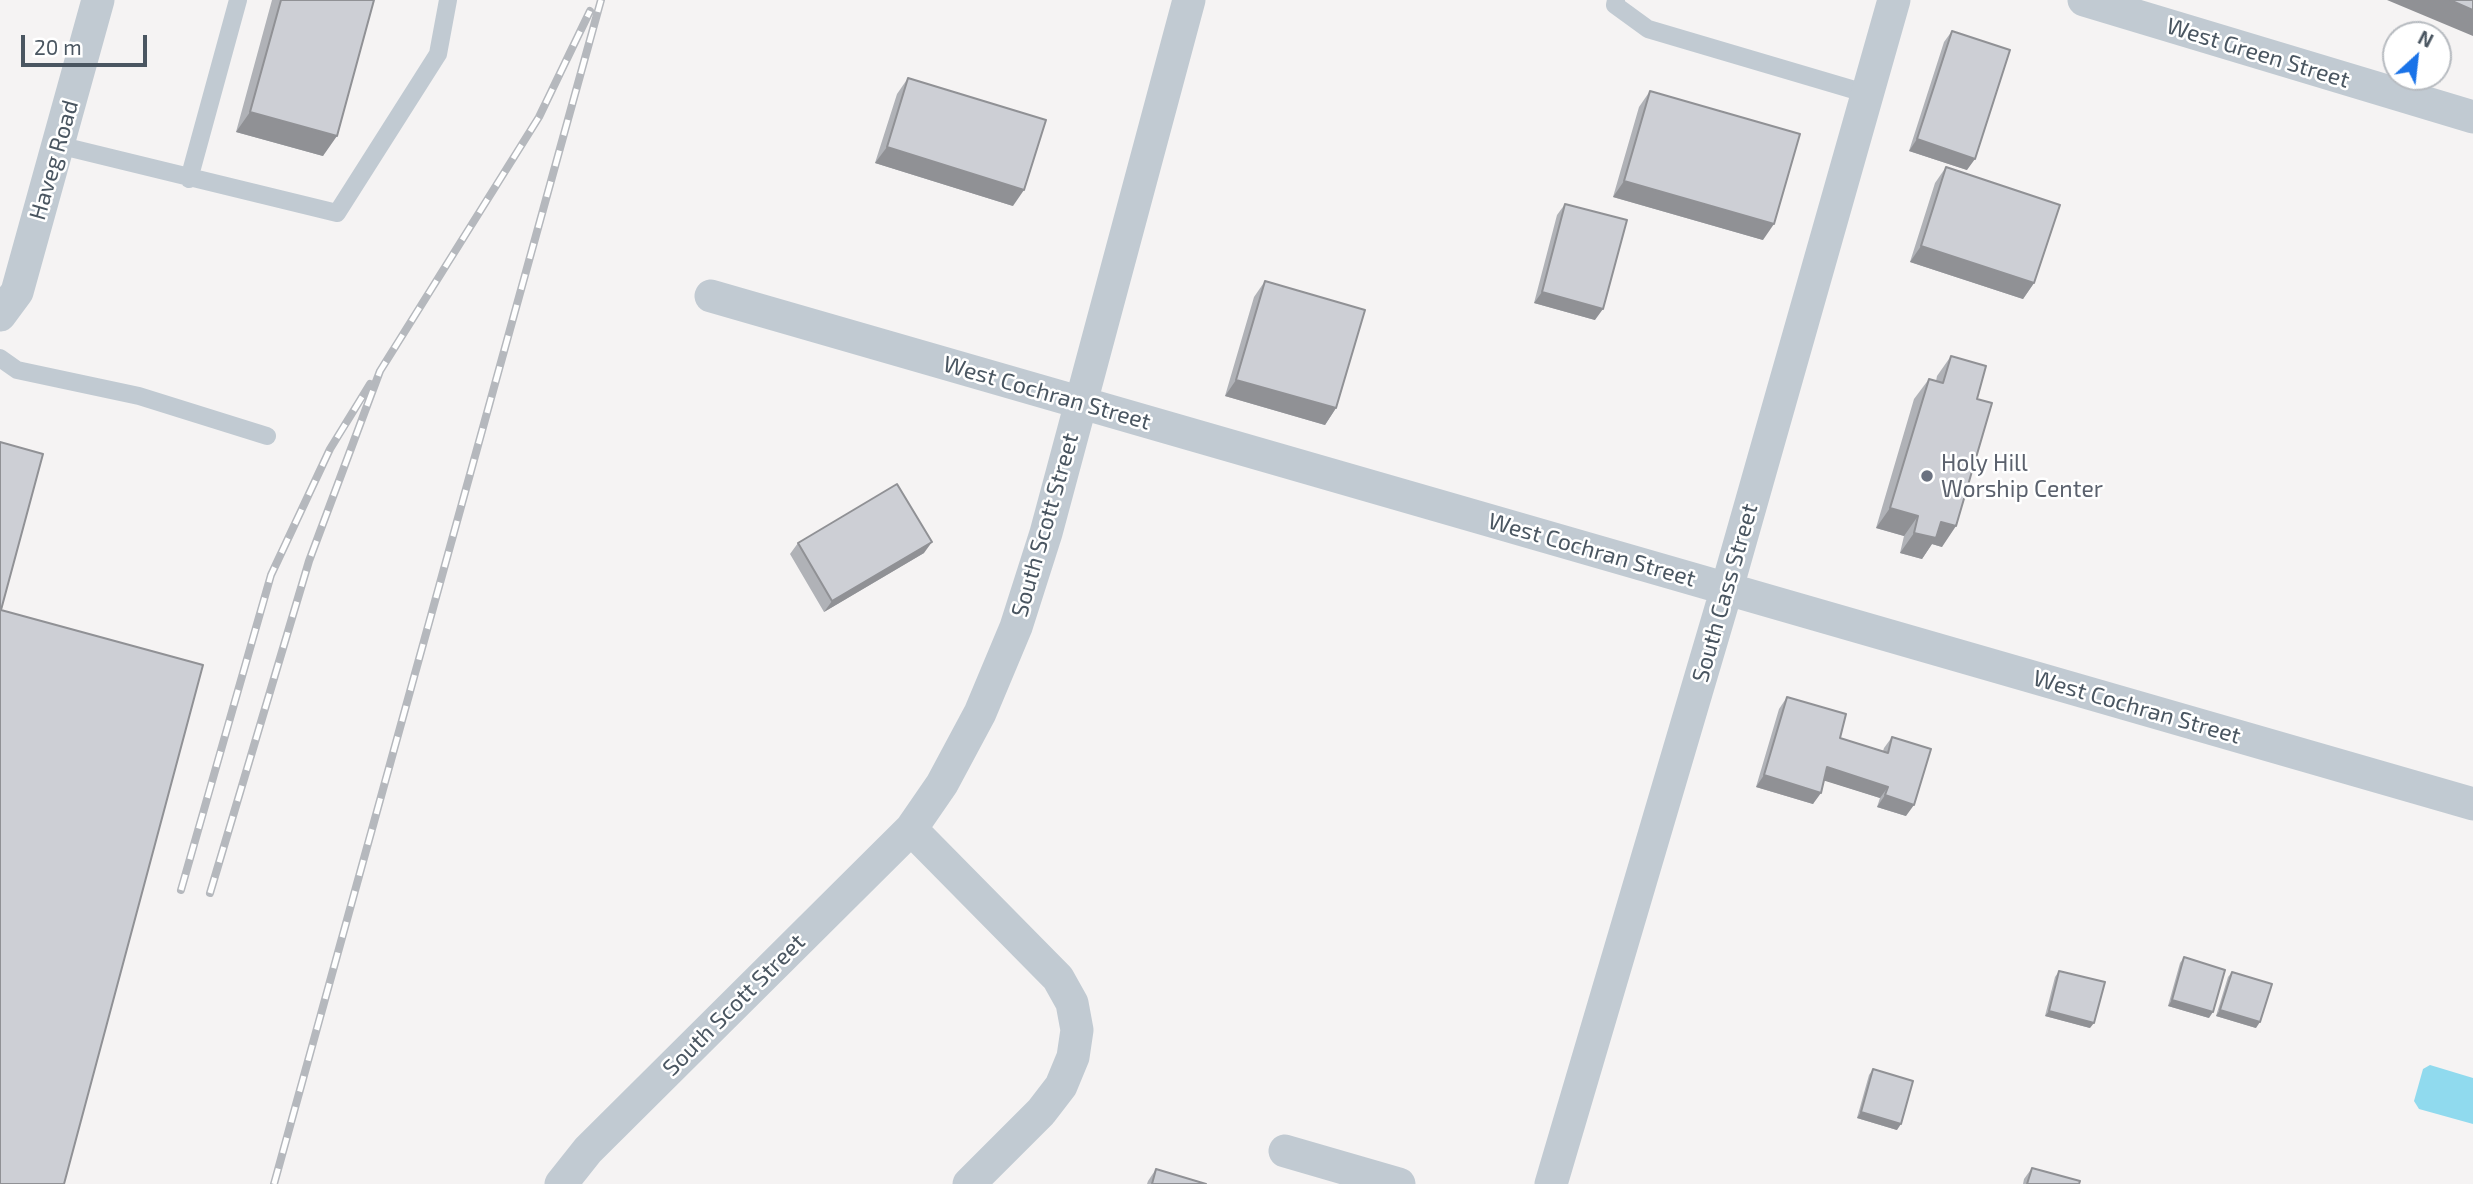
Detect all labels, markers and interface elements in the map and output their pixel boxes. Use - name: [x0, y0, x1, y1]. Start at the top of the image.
- street label: West Green Street: [2163, 12, 2353, 94]
- scale bar: [24, 21, 150, 65]
- north arrow: [2382, 21, 2452, 91]
- text: N: [2415, 25, 2437, 52]
- text: 20 m: [34, 34, 82, 59]
- street label: Haveg Road: [24, 97, 84, 223]
- street label: West Cochran Street: [940, 350, 1154, 436]
- street label: South Scott Street: [1006, 430, 1084, 620]
- place label: Holy Hill Worship Center: [1941, 449, 2103, 503]
- marker: Holy Hill Worship Center: [1919, 468, 1935, 484]
- street label: South Cass Street: [1686, 501, 1764, 685]
- street label: West Cochran Street: [1485, 507, 1699, 593]
- street label: West Cochran Street: [2030, 664, 2244, 750]
- street label: South Scott Street: [657, 928, 811, 1082]

